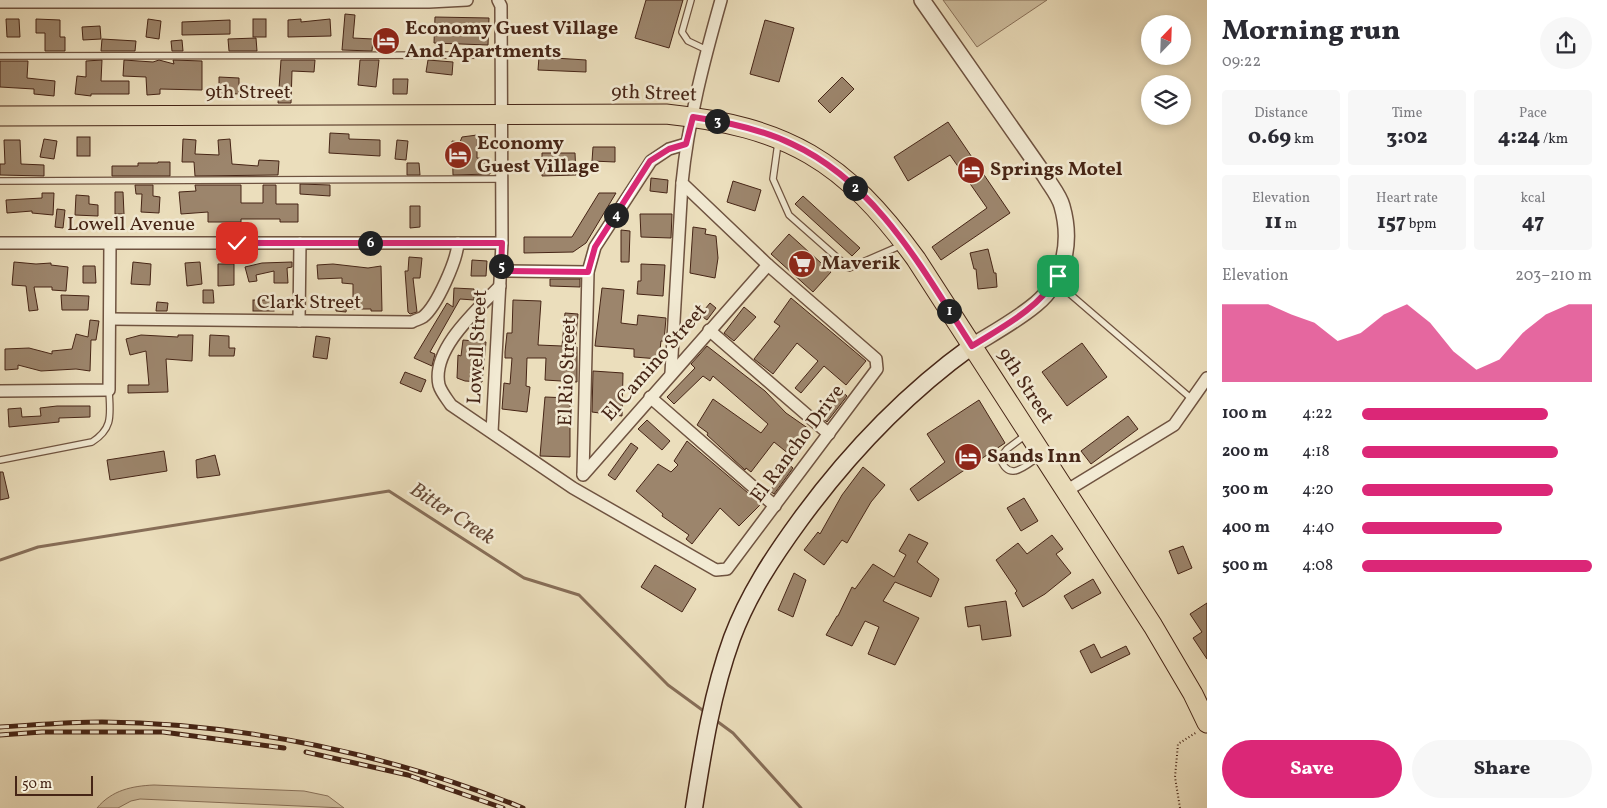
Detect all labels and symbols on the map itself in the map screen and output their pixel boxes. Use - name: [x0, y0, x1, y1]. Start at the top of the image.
- place label: Economy Guest Village And Apartments: [405, 15, 618, 66]
- north arrow: [1141, 15, 1191, 65]
- hotel icon: Economy Guest Village And Apartments: [371, 26, 401, 56]
- street label: 9th Street: [205, 79, 291, 107]
- street label: 9th Street: [611, 79, 697, 109]
- pin: 3: [704, 108, 730, 134]
- place label: Economy Guest Village: [477, 130, 599, 181]
- hotel icon: Economy Guest Village: [443, 140, 473, 170]
- hotel icon: Springs Motel: [956, 155, 986, 185]
- place label: Springs Motel: [990, 156, 1123, 184]
- pin: 2: [842, 176, 868, 200]
- pin: 4: [604, 202, 628, 228]
- street label: Lowell Avenue: [67, 211, 195, 239]
- pin: [216, 222, 258, 264]
- pin: 6: [358, 230, 382, 256]
- supermarket icon: Maverik: [787, 249, 817, 279]
- place label: Maverik: [821, 250, 900, 278]
- pin: 5: [488, 254, 514, 278]
- pin: [1037, 255, 1079, 297]
- street label: Clark Street: [257, 289, 361, 317]
- street label: Lowell Street: [461, 289, 495, 405]
- street label: El Camino Street: [596, 298, 714, 428]
- pin: 1: [936, 298, 962, 324]
- street label: El Rio Street: [552, 317, 584, 427]
- street label: 9th Street: [990, 342, 1060, 430]
- street label: El Rancho Drive: [744, 379, 852, 509]
- hotel icon: Sands Inn: [953, 442, 983, 472]
- place label: Sands Inn: [987, 443, 1081, 471]
- water label: Bitter Creek: [404, 476, 500, 553]
- scale bar: [15, 773, 92, 796]

